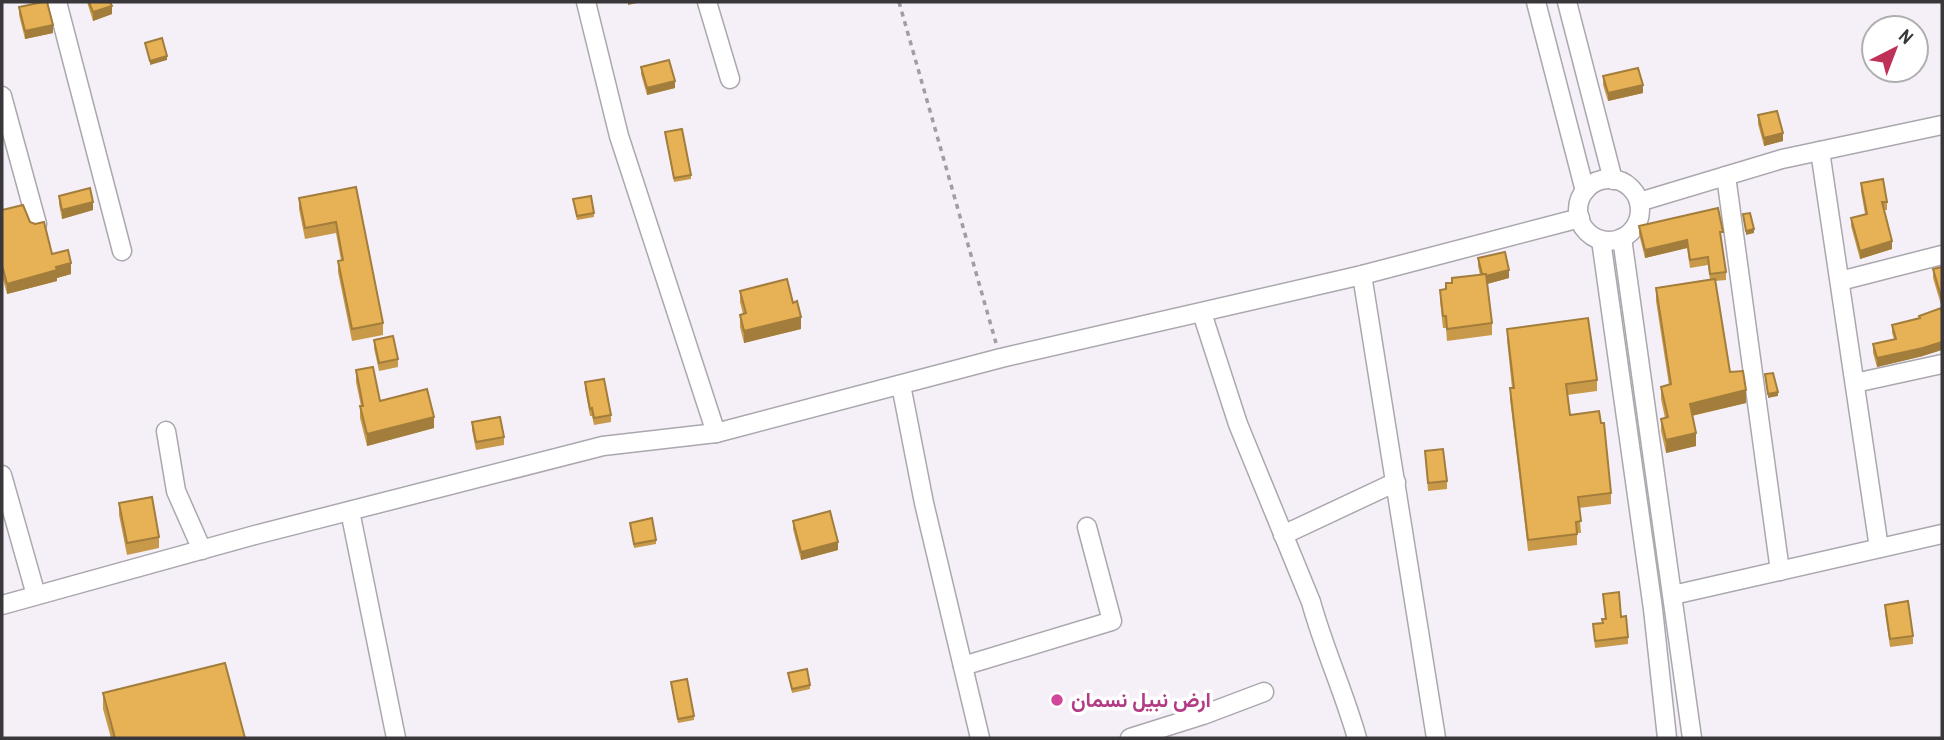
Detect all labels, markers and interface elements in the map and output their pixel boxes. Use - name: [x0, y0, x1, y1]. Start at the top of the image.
- north arrow: [1860, 14, 1930, 84]
- text: N: [1893, 23, 1919, 50]
- place label: ارض نبيل نسمان: [1071, 685, 1211, 714]
- marker: ارض نبيل نسمان: [1049, 692, 1065, 708]

